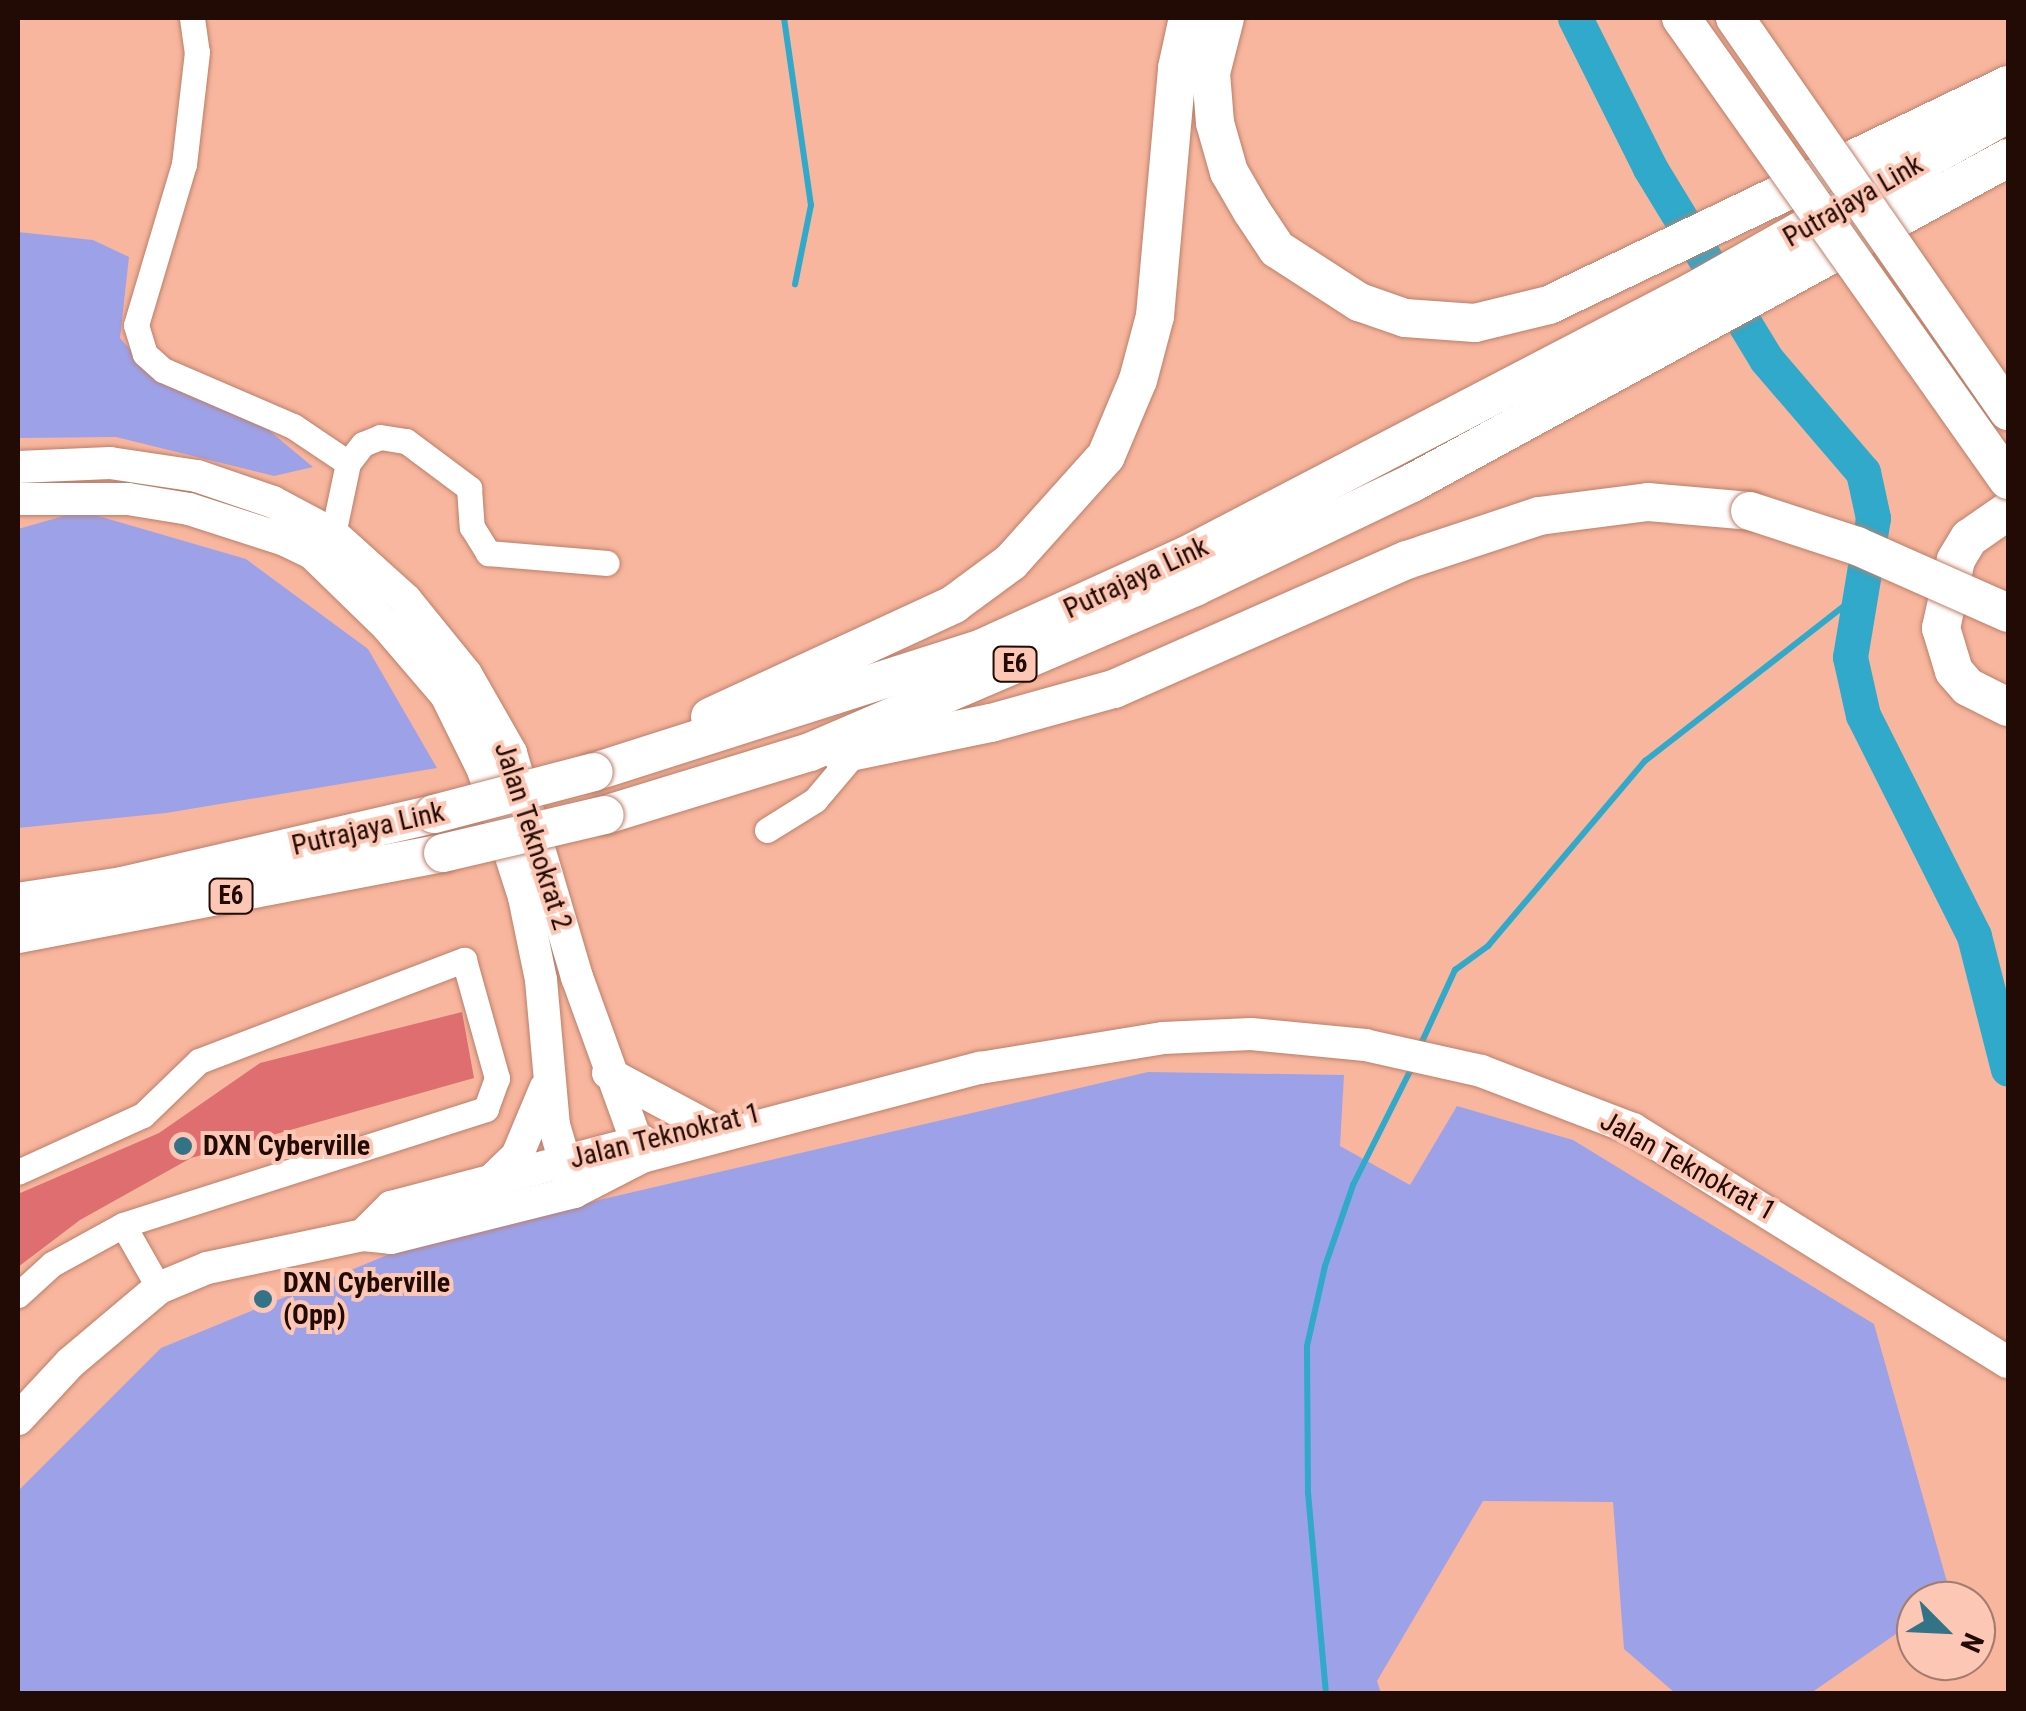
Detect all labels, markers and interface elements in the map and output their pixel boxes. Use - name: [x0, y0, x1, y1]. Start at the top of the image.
- street label: Putrajaya Link: [1777, 148, 1929, 254]
- street label: Putrajaya Link: [1058, 530, 1214, 626]
- road number: E6: [992, 644, 1038, 684]
- street label: Jalan Teknokrat 2: [487, 738, 579, 934]
- street label: Putrajaya Link: [288, 795, 448, 863]
- road number: E6: [208, 876, 254, 916]
- street label: Jalan Teknokrat 1: [566, 1096, 764, 1176]
- street label: Jalan Teknokrat 1: [1594, 1104, 1782, 1228]
- place label: DXN Cyberville: [203, 1129, 370, 1163]
- marker: DXN Cyberville: [172, 1135, 194, 1157]
- place label: DXN Cyberville (Opp): [283, 1266, 450, 1332]
- marker: DXN Cyberville (Opp): [252, 1288, 274, 1310]
- north arrow: [1896, 1581, 1996, 1681]
- text: N: [1953, 1628, 1991, 1657]

